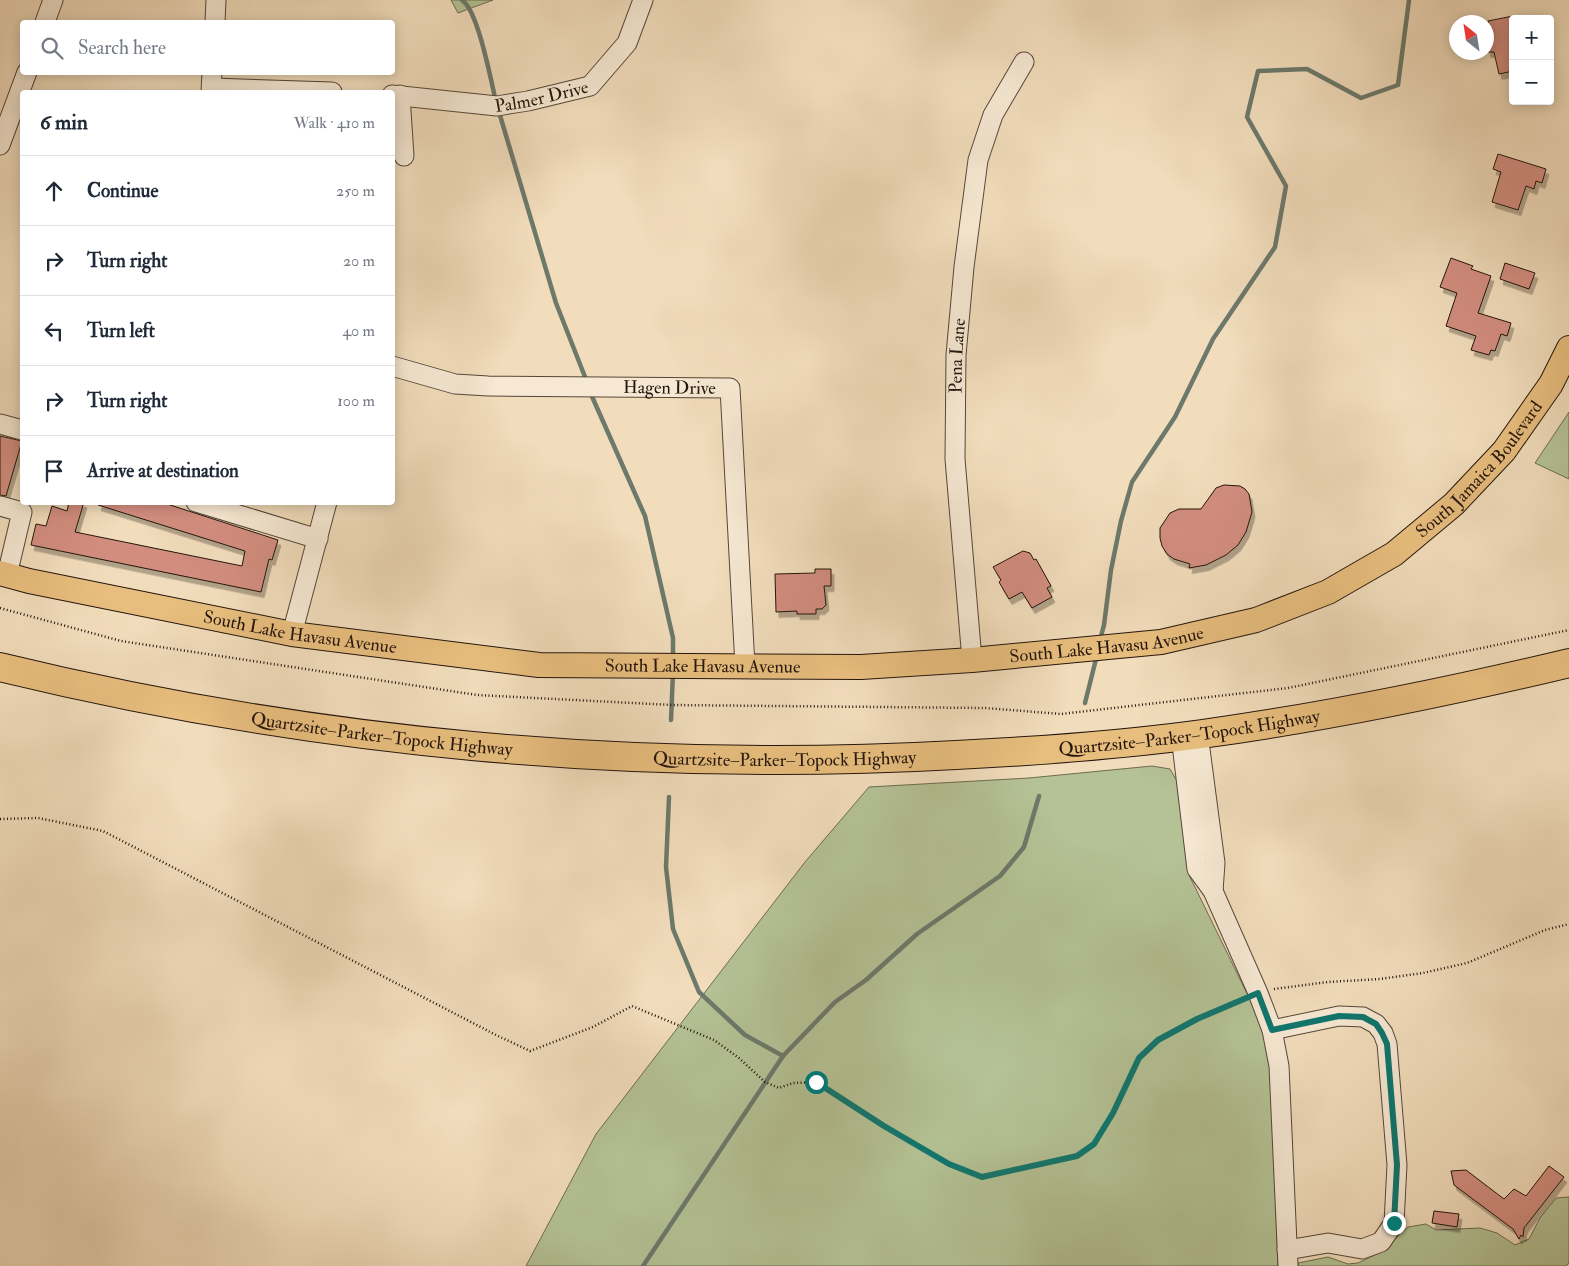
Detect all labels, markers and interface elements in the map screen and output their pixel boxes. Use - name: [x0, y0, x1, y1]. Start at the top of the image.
- north arrow: [1449, 15, 1494, 60]
- map controls: [1509, 15, 1554, 105]
- button: +: [1509, 15, 1554, 60]
- search box: [20, 20, 395, 75]
- icon: search: [38, 34, 66, 62]
- text: Search here: [78, 36, 166, 60]
- button: −: [1509, 60, 1554, 105]
- street label: Palmer Drive: [493, 76, 591, 118]
- text: 6 min: [40, 109, 88, 136]
- text: Walk · 410 m: [294, 113, 375, 133]
- icon: ahead: [40, 177, 68, 205]
- text: Continue: [87, 179, 158, 203]
- text: 250 m: [336, 181, 375, 201]
- icon: right: [40, 247, 68, 275]
- text: Turn right: [87, 249, 167, 273]
- text: 20 m: [343, 251, 375, 271]
- icon: left: [40, 317, 68, 345]
- street label: Pena Lane: [945, 317, 971, 394]
- text: Turn left: [87, 319, 155, 343]
- text: 40 m: [342, 321, 375, 341]
- street label: Hagen Drive: [623, 376, 716, 400]
- icon: right: [40, 387, 68, 415]
- text: Turn right: [87, 389, 167, 413]
- text: 100 m: [337, 391, 375, 411]
- street label: South Jamaica Boulevard: [1411, 396, 1548, 543]
- icon: arrive: [40, 457, 68, 485]
- text: Arrive at destination: [87, 459, 239, 483]
- street label: South Lake Havasu Avenue: [201, 605, 398, 659]
- street label: South Lake Havasu Avenue: [1008, 621, 1206, 668]
- street label: South Lake Havasu Avenue: [605, 654, 801, 679]
- street label: Quartzsite–Parker–Topock Highway: [1058, 704, 1323, 761]
- street label: Quartzsite–Parker–Topock Highway: [249, 707, 515, 762]
- street label: Quartzsite–Parker–Topock Highway: [652, 746, 918, 772]
- route start: [805, 1071, 828, 1094]
- route end: [1383, 1212, 1406, 1235]

